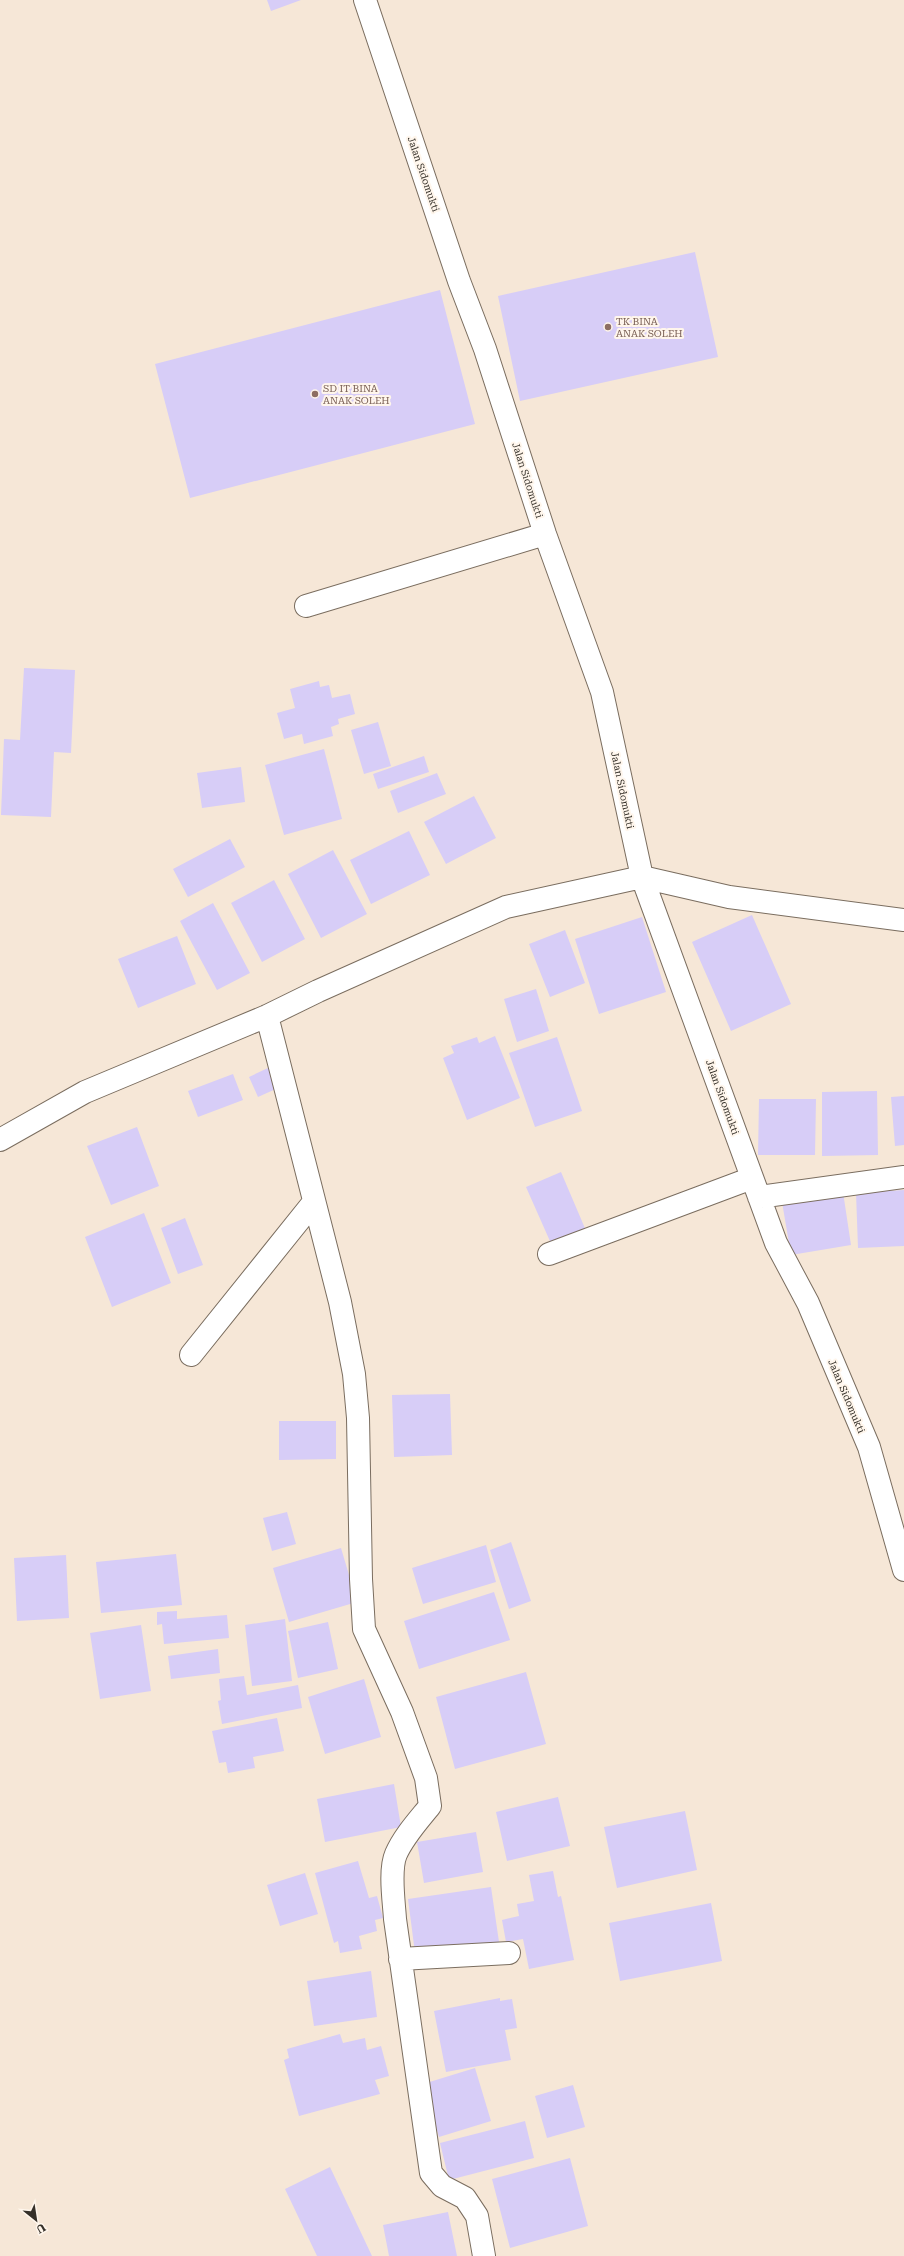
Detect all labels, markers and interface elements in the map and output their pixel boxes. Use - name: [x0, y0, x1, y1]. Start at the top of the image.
- street label: Jalan Sidomukti: [405, 135, 442, 213]
- place label: TK BINA ANAK SOLEH: [616, 316, 683, 339]
- marker: TK BINA ANAK SOLEH: [603, 322, 613, 332]
- place label: SD IT BINA ANAK SOLEH: [323, 383, 390, 406]
- marker: SD IT BINA ANAK SOLEH: [310, 389, 320, 399]
- street label: Jalan Sidomukti: [510, 441, 545, 519]
- street label: Jalan Sidomukti: [609, 750, 636, 830]
- street label: Jalan Sidomukti: [704, 1058, 741, 1136]
- street label: Jalan Sidomukti: [826, 1358, 867, 1435]
- north arrow: [16, 2200, 56, 2240]
- text: U: [33, 2220, 48, 2236]

